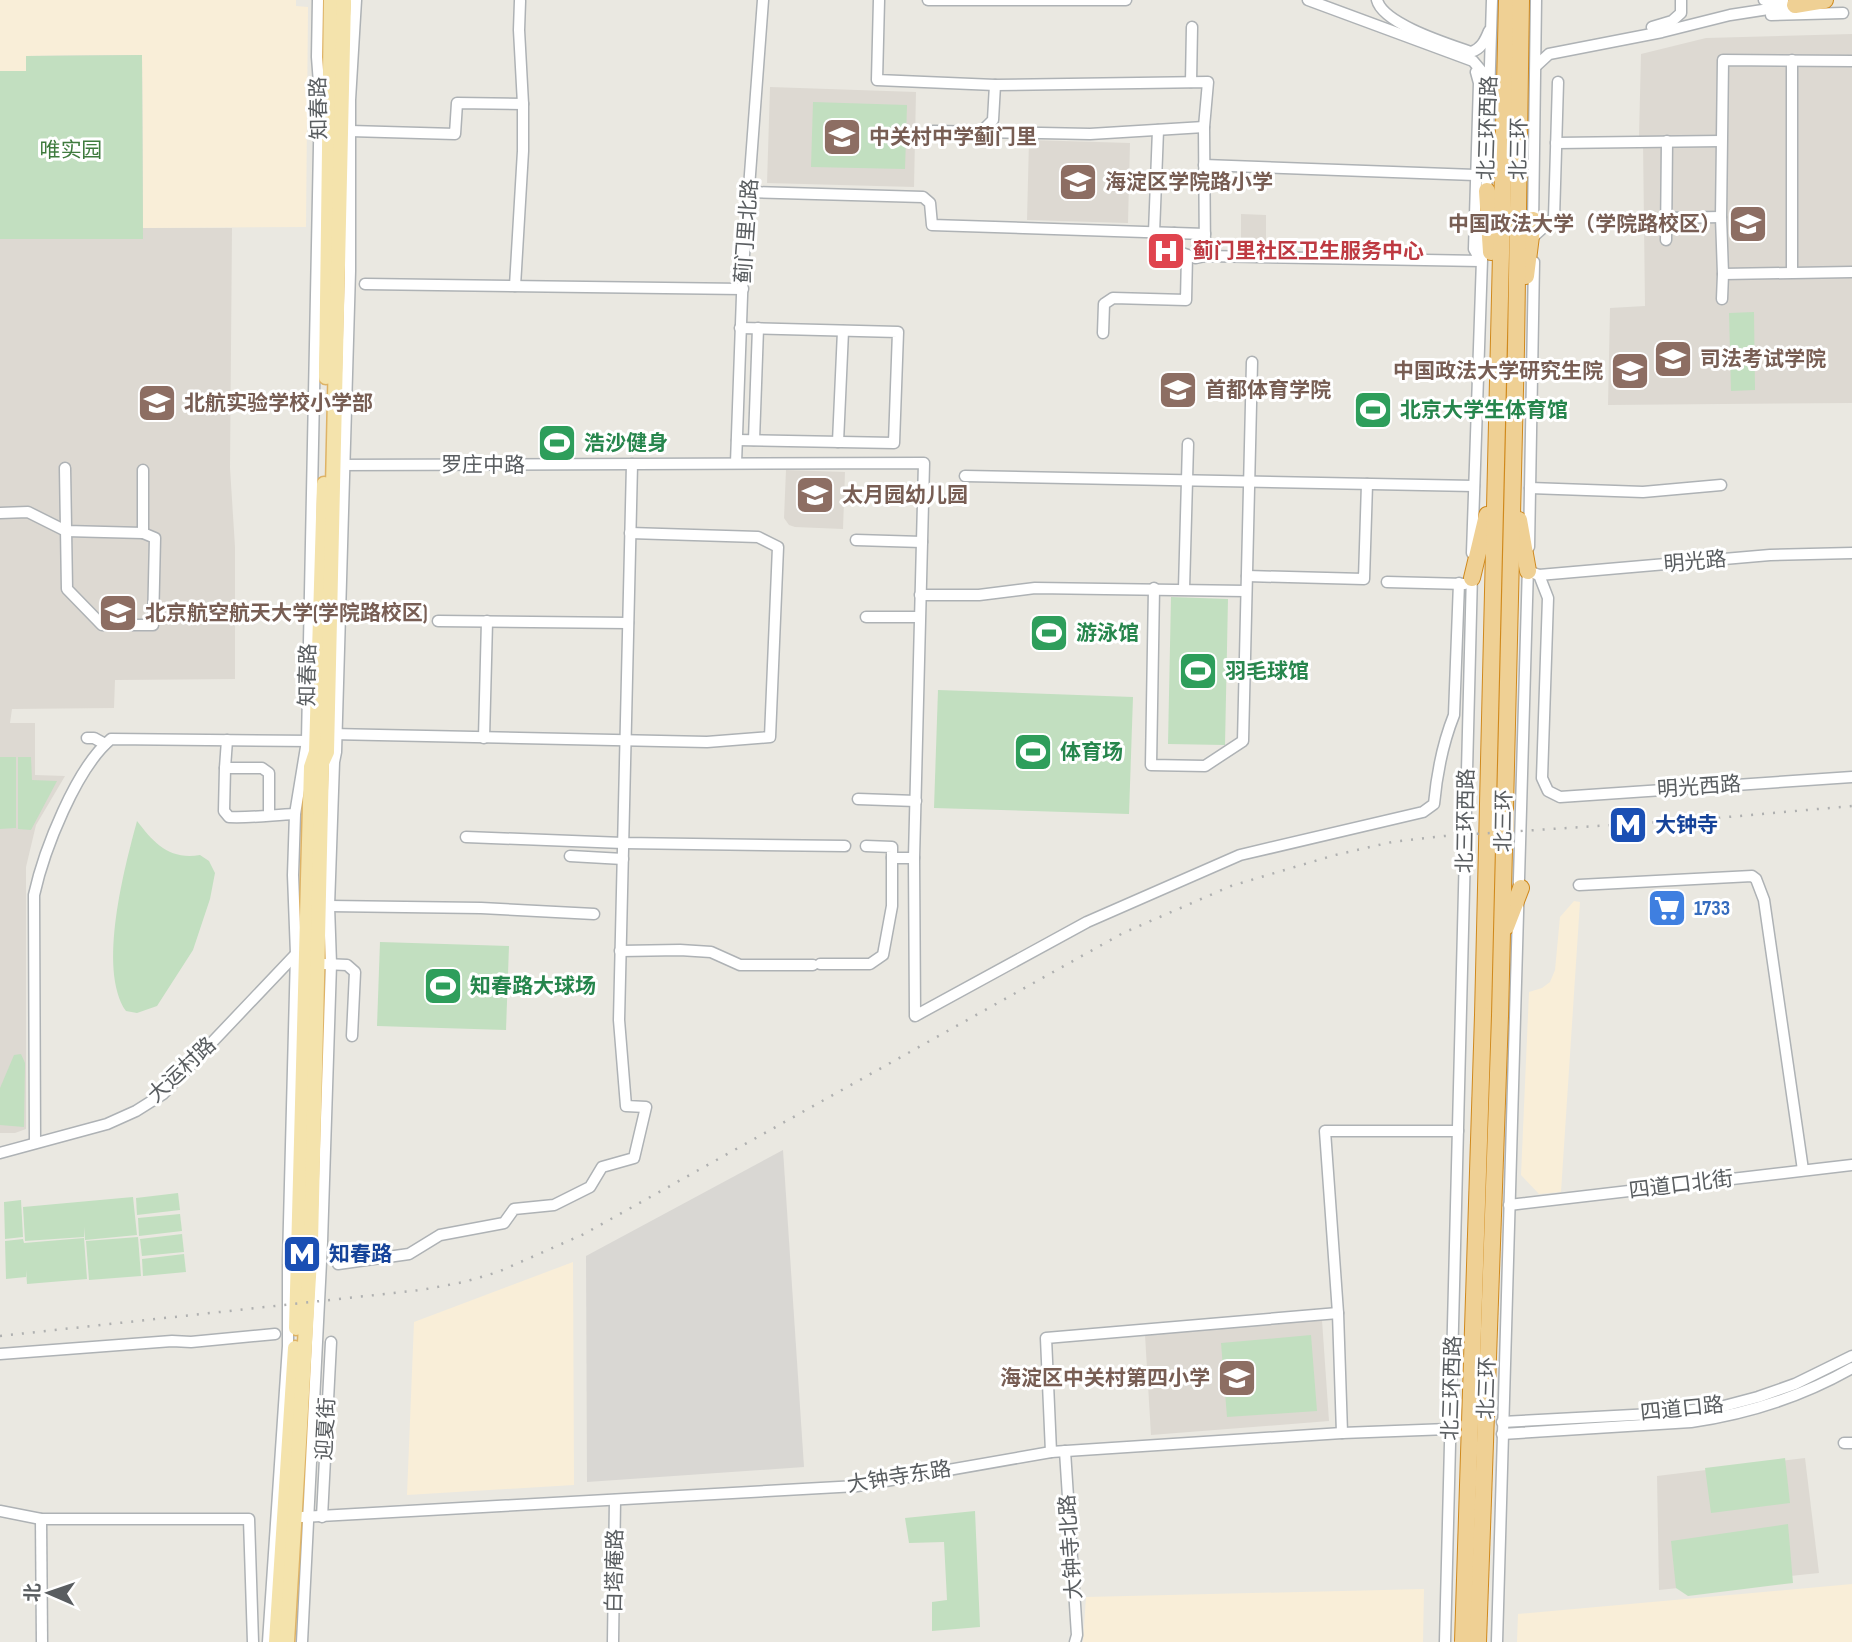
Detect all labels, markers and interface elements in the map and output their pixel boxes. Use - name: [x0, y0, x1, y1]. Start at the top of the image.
- street label: 北三环西路: [1474, 75, 1502, 181]
- street label: 知春路: [306, 76, 332, 140]
- school or university icon: 中关村中学蓟门里: [821, 116, 863, 158]
- street label: 北三环: [1506, 117, 1532, 181]
- place label: 中关村中学蓟门里: [869, 125, 1037, 150]
- park label: 唯实园: [40, 138, 103, 163]
- school or university icon: 海淀区学院路小学: [1057, 161, 1099, 203]
- place label: 海淀区学院路小学: [1105, 170, 1273, 195]
- street label: 蓟门里北路: [731, 178, 763, 284]
- school or university icon: 中国政法大学（学院路校区）: [1727, 203, 1769, 245]
- place label: 中国政法大学（学院路校区）: [1448, 212, 1721, 237]
- hospital icon: 蓟门里社区卫生服务中心: [1145, 230, 1187, 272]
- place label: 蓟门里社区卫生服务中心: [1193, 239, 1424, 264]
- school or university icon: 司法考试学院: [1652, 338, 1694, 380]
- place label: 司法考试学院: [1700, 347, 1826, 372]
- school or university icon: 中国政法大学研究生院: [1609, 350, 1651, 392]
- place label: 中国政法大学研究生院: [1393, 359, 1603, 384]
- school or university icon: 首都体育学院: [1157, 369, 1199, 411]
- place label: 首都体育学院: [1205, 378, 1331, 403]
- school or university icon: 北航实验学校小学部: [136, 382, 178, 424]
- sports icon: 北京大学生体育馆: [1352, 389, 1394, 431]
- place label: 北航实验学校小学部: [184, 391, 373, 416]
- place label: 北京大学生体育馆: [1400, 398, 1568, 423]
- sports icon: 浩沙健身: [536, 422, 578, 464]
- place label: 浩沙健身: [584, 431, 668, 456]
- street label: 罗庄中路: [441, 453, 525, 478]
- school or university icon: 太月园幼儿园: [794, 474, 836, 516]
- place label: 太月园幼儿园: [842, 483, 968, 508]
- street label: 明光路: [1663, 547, 1727, 577]
- school or university icon: 北京航空航天大学(学院路校区): [97, 592, 139, 634]
- place label: 北京航空航天大学(学院路校区): [145, 601, 428, 626]
- sports icon: 游泳馆: [1028, 612, 1070, 654]
- place label: 游泳馆: [1076, 621, 1139, 646]
- street label: 知春路: [295, 643, 321, 707]
- sports icon: 羽毛球馆: [1177, 650, 1219, 692]
- place label: 羽毛球馆: [1225, 659, 1309, 684]
- sports icon: 体育场: [1012, 731, 1054, 773]
- place label: 体育场: [1060, 740, 1123, 765]
- street label: 北三环西路: [1453, 768, 1479, 874]
- street label: 明光西路: [1656, 772, 1742, 802]
- street label: 北三环: [1491, 789, 1517, 853]
- metro station icon: 大钟寺: [1607, 804, 1649, 846]
- place label: 大钟寺: [1655, 813, 1718, 838]
- supermarket icon: 1733: [1646, 887, 1688, 929]
- place label: 1733: [1694, 896, 1730, 921]
- sports icon: 知春路大球场: [422, 965, 464, 1007]
- place label: 知春路大球场: [470, 974, 596, 999]
- street label: 大运村路: [143, 1032, 221, 1108]
- street label: 四道口北街: [1627, 1166, 1735, 1204]
- metro station icon: 知春路: [281, 1233, 323, 1275]
- place label: 知春路: [329, 1242, 392, 1267]
- street label: 北三环西路: [1438, 1335, 1466, 1441]
- street label: 北三环: [1473, 1356, 1501, 1420]
- school or university icon: 海淀区中关村第四小学: [1216, 1357, 1258, 1399]
- place label: 海淀区中关村第四小学: [1000, 1366, 1210, 1391]
- street label: 四道口路: [1639, 1392, 1725, 1426]
- street label: 迎夏街: [312, 1397, 340, 1461]
- street label: 大钟寺东路: [845, 1456, 953, 1498]
- street label: 大钟寺北路: [1055, 1494, 1087, 1600]
- street label: 白塔庵路: [602, 1529, 628, 1613]
- north arrow: [14, 1558, 84, 1628]
- text: 北: [22, 1583, 45, 1602]

